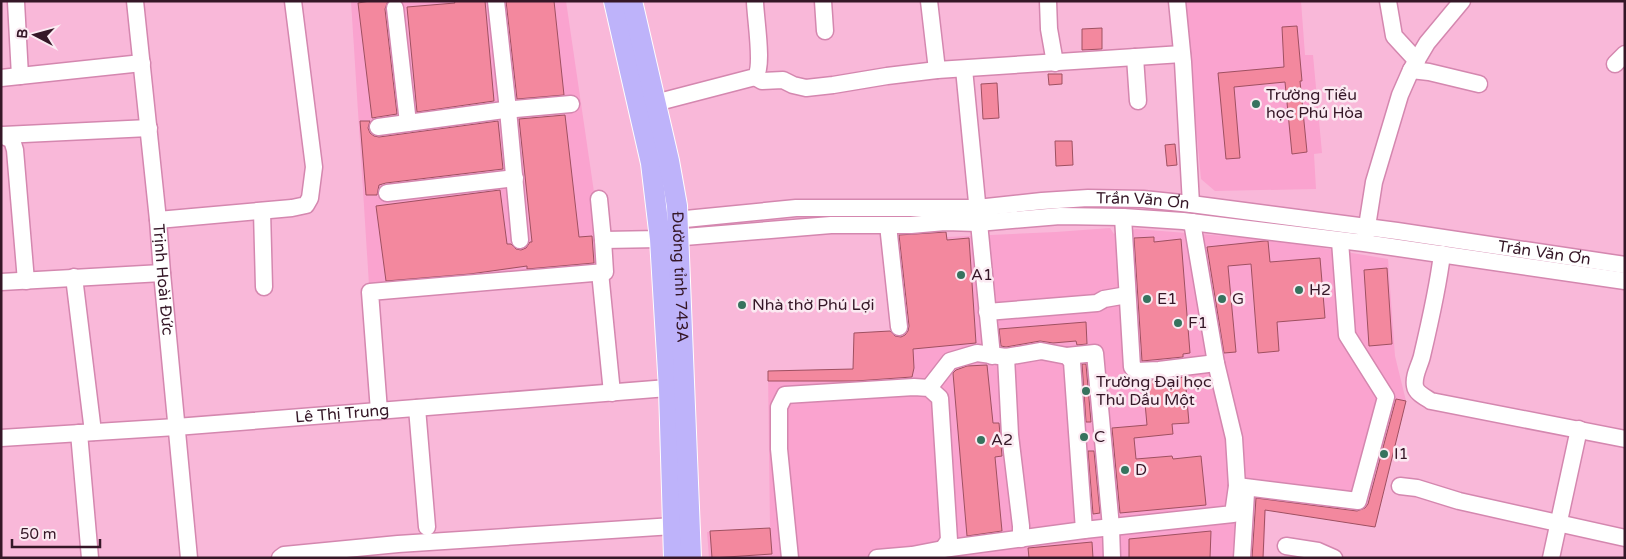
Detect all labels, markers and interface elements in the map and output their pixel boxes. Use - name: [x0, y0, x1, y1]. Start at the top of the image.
- north arrow: [10, 10, 60, 60]
- text: B: [14, 28, 32, 39]
- place label: Trường Tiểu học Phú Hòa: [1266, 85, 1363, 123]
- marker: Trường Tiểu học Phú Hòa: [1250, 98, 1262, 110]
- street label: Trần Văn Ơn: [1096, 188, 1190, 214]
- street label: Đường tỉnh 743A: [667, 211, 692, 343]
- street label: Trịnh Hoài Đức: [148, 223, 178, 336]
- street label: Trần Văn Ơn: [1496, 236, 1592, 270]
- place label: A1: [971, 265, 993, 285]
- marker: A1: [955, 269, 967, 281]
- place label: H2: [1309, 280, 1331, 300]
- marker: H2: [1293, 284, 1305, 296]
- place label: E1: [1157, 289, 1177, 309]
- place label: G: [1232, 289, 1244, 309]
- marker: E1: [1141, 293, 1153, 305]
- marker: G: [1216, 293, 1228, 305]
- place label: Nhà thờ Phú Lợi: [752, 295, 875, 315]
- marker: Nhà thờ Phú Lợi: [736, 299, 748, 311]
- place label: F1: [1188, 313, 1208, 333]
- marker: F1: [1172, 317, 1184, 329]
- place label: Trường Đại học Thủ Dầu Một: [1096, 372, 1212, 410]
- marker: Trường Đại học Thủ Dầu Một: [1080, 385, 1092, 397]
- street label: Lê Thị Trung: [294, 400, 390, 428]
- place label: C: [1094, 427, 1105, 447]
- place label: A2: [991, 430, 1013, 450]
- marker: C: [1078, 431, 1090, 443]
- marker: A2: [975, 434, 987, 446]
- place label: I1: [1394, 444, 1409, 464]
- marker: I1: [1378, 448, 1390, 460]
- place label: D: [1135, 460, 1147, 480]
- marker: D: [1119, 464, 1131, 476]
- scale bar: [12, 516, 100, 548]
- text: 50 m: [20, 525, 57, 543]

